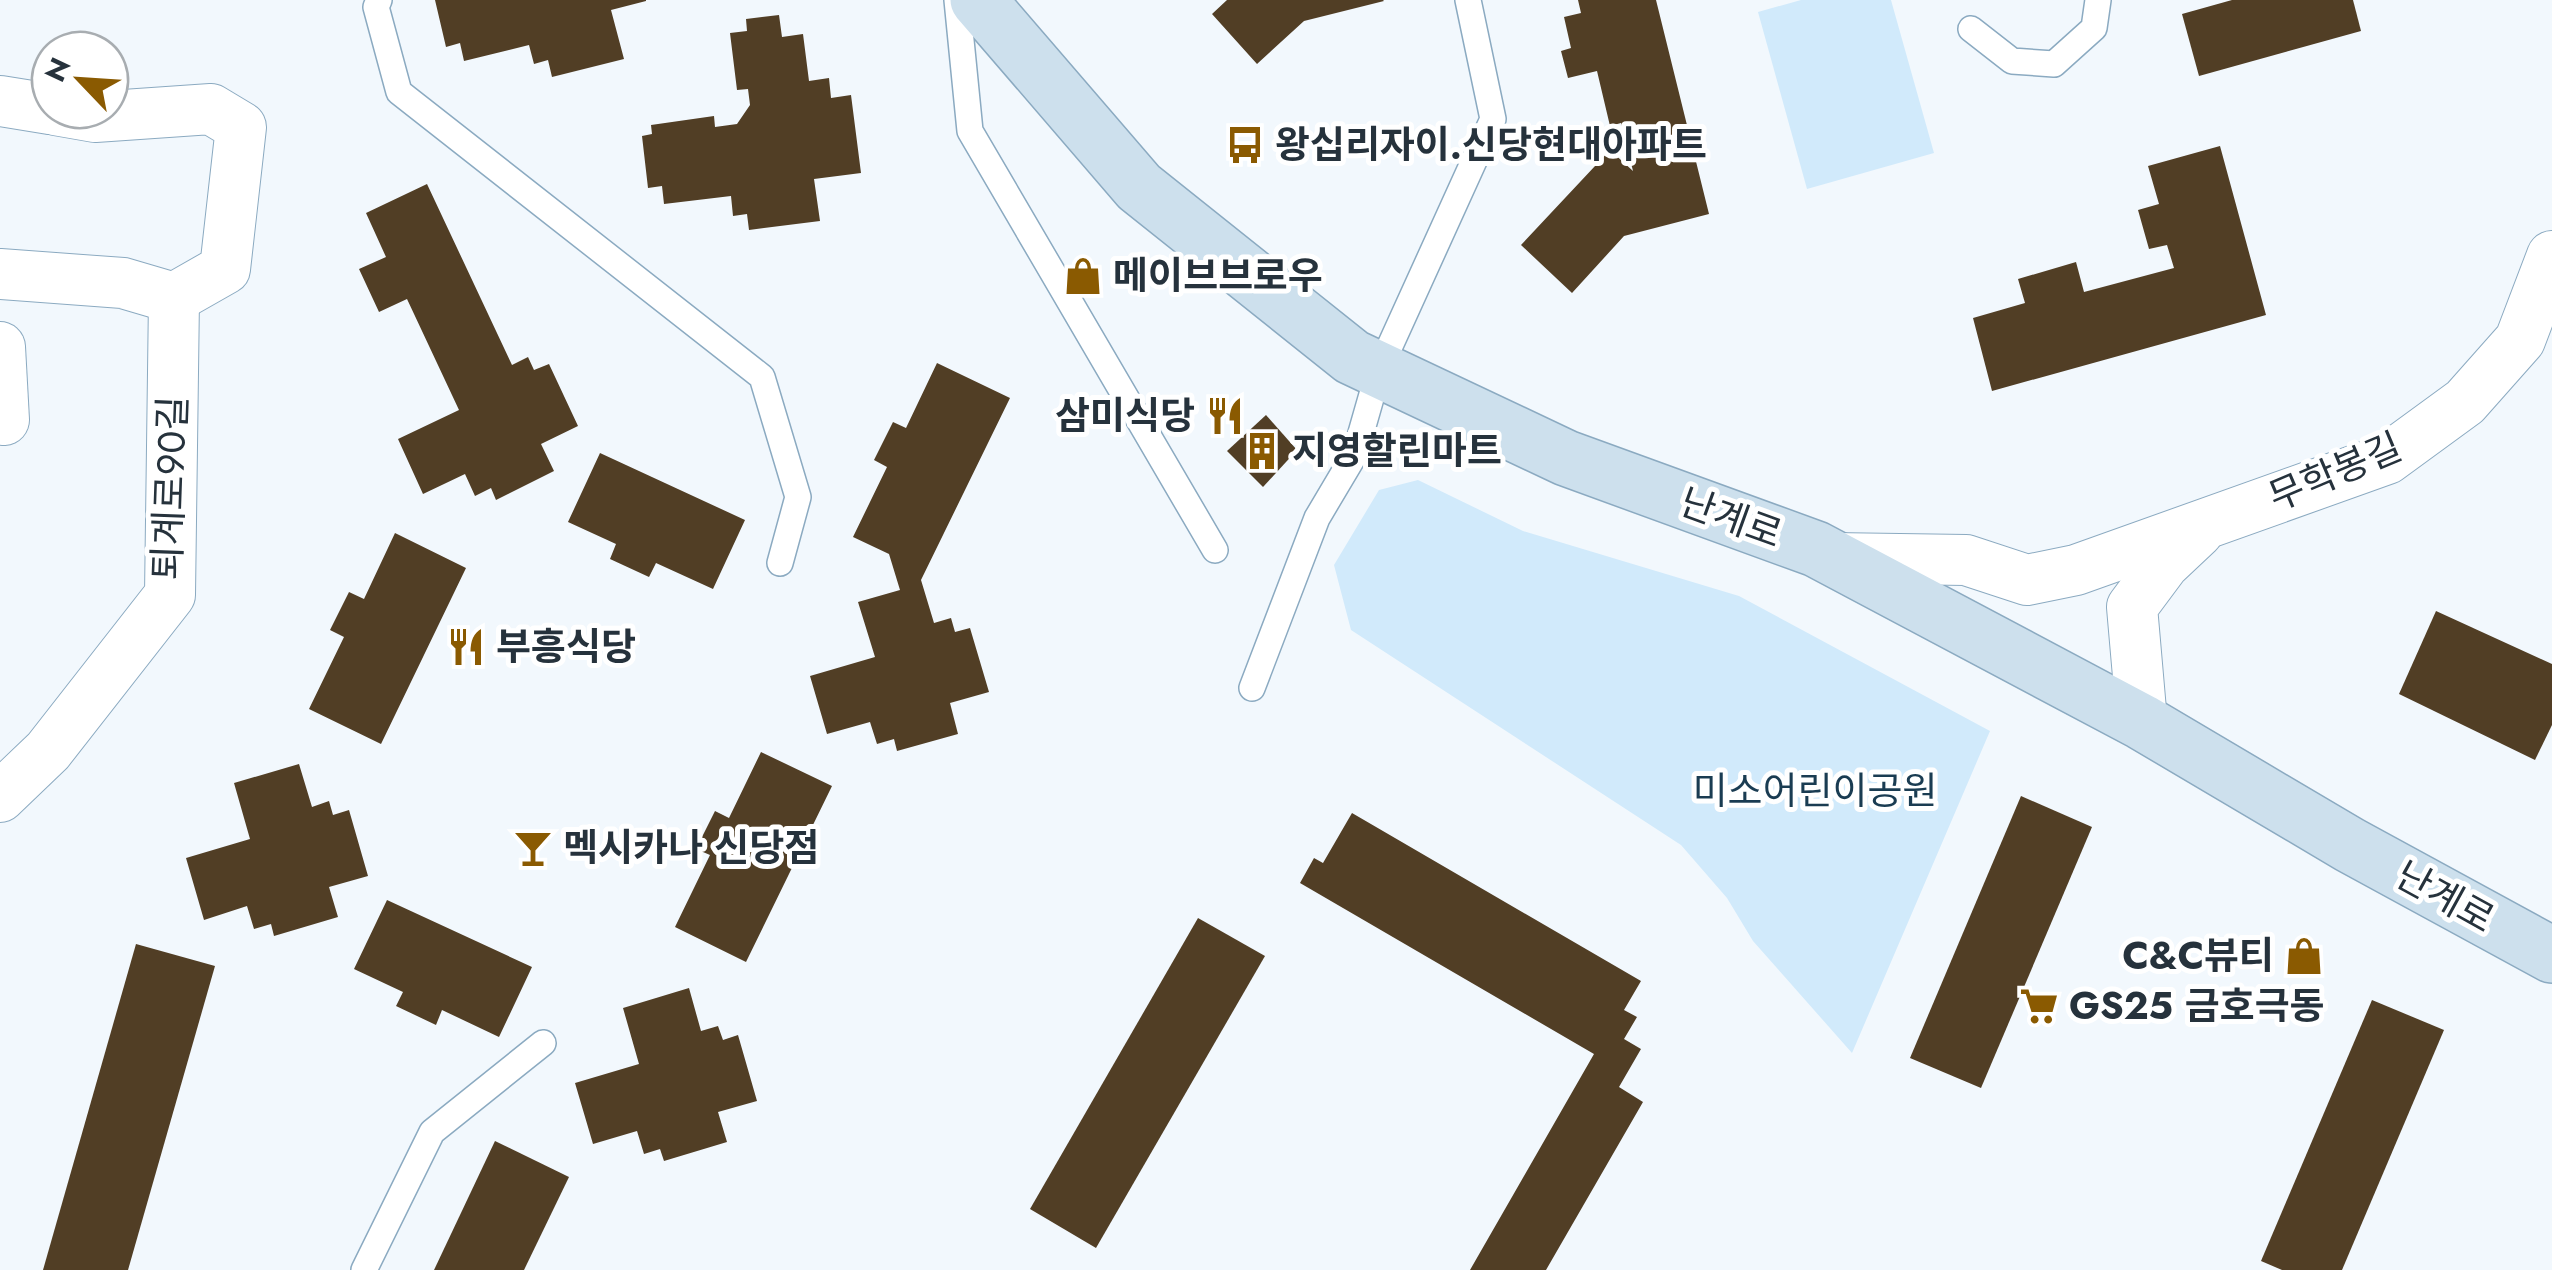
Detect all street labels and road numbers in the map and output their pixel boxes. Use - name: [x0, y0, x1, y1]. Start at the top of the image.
- street label: 퇴계로90길: [139, 395, 200, 581]
- street label: 무학봉길: [2260, 419, 2410, 524]
- street label: 난계로: [1672, 474, 1790, 561]
- street label: 난계로: [2386, 847, 2504, 946]

